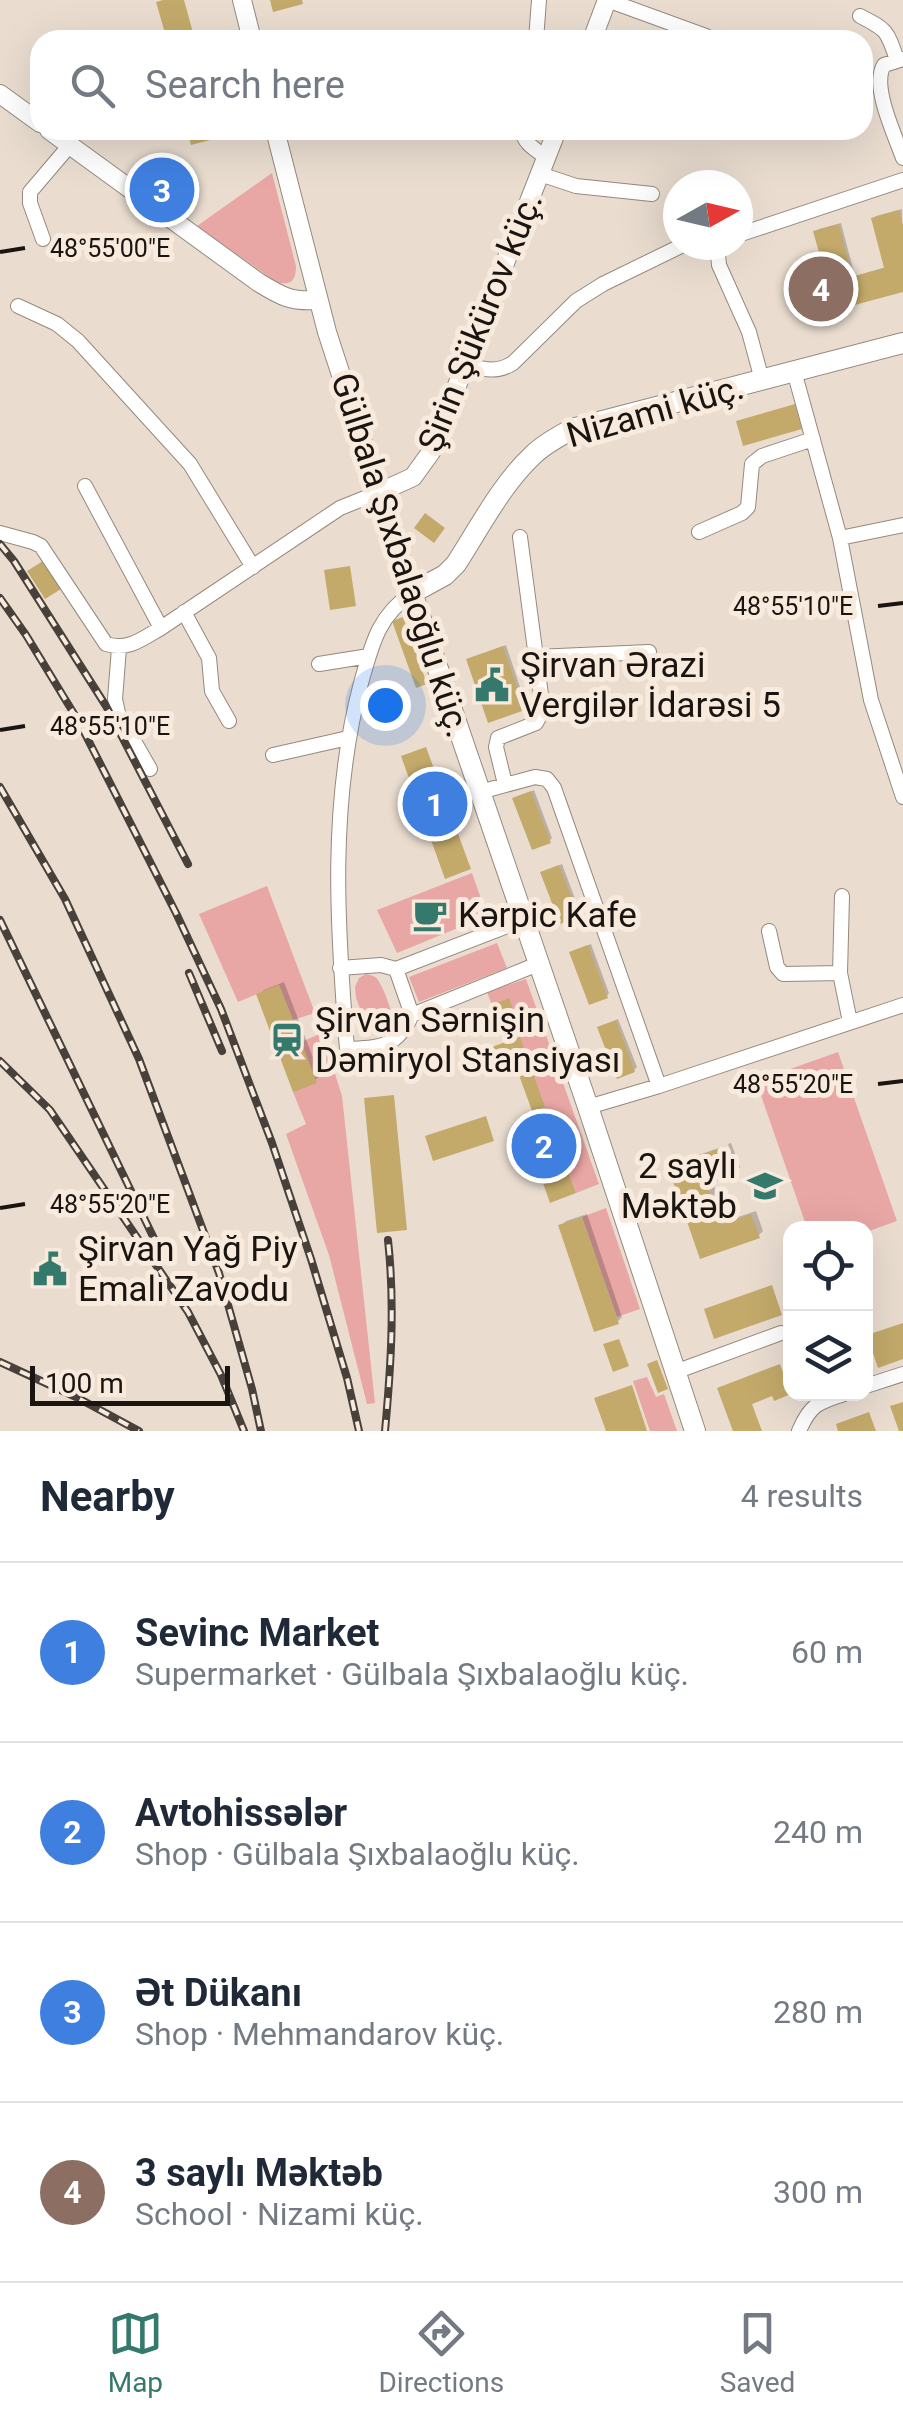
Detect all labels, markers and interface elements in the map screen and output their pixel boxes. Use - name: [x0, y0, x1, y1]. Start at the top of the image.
- search box: [30, 30, 873, 140]
- icon: search: [65, 58, 120, 113]
- text: Search here: [145, 63, 345, 107]
- pin: 3: [130, 152, 194, 228]
- north arrow: [663, 170, 753, 260]
- street label: Şirin Şükürov küç.: [410, 186, 551, 458]
- text: 48°55'00"E: [50, 234, 170, 263]
- pin: 4: [788, 252, 854, 326]
- street label: Nizami küç.: [562, 367, 748, 456]
- street label: Gülbala Şıxbalaoğlu küç.: [322, 368, 479, 742]
- text: 48°55'10"E: [733, 592, 853, 621]
- place label: Şirvan Ərazi Vergilər İdarəsi 5: [520, 645, 781, 726]
- public building icon: Şirvan Ərazi Vergilər İdarəsi 5: [473, 666, 511, 704]
- your location: [360, 680, 411, 731]
- text: 48°55'10"E: [50, 712, 170, 741]
- pin: 1: [402, 766, 468, 842]
- place label: Kərpic Kafe: [458, 895, 637, 936]
- cafe icon: Kərpic Kafe: [411, 896, 449, 934]
- place label: Şirvan Sərnişin Dəmiryol Stansiyası: [315, 1000, 621, 1081]
- station icon: Şirvan Sərnişin Dəmiryol Stansiyası: [268, 1021, 306, 1059]
- text: 48°55'20"E: [733, 1070, 853, 1099]
- pin: 2: [512, 1108, 576, 1184]
- place label: 2 saylı Məktəb: [621, 1146, 737, 1227]
- school or university icon: 2 saylı Məktəb: [746, 1167, 784, 1205]
- text: 48°55'20"E: [50, 1190, 170, 1219]
- map controls: [783, 1221, 873, 1401]
- button: locate: [783, 1221, 873, 1311]
- place label: Şirvan Yağ Piy Emalı Zavodu: [78, 1229, 298, 1310]
- public building icon: Şirvan Yağ Piy Emalı Zavodu: [31, 1250, 69, 1288]
- button: layers: [783, 1311, 873, 1401]
- scale bar: [30, 1361, 230, 1406]
- text: 100 m: [45, 1367, 124, 1400]
- text: Nearby: [40, 1472, 175, 1521]
- text: 4 results: [741, 1477, 863, 1515]
- text: Sevinc Market: [135, 1611, 379, 1655]
- text: 1: [63, 1633, 82, 1671]
- text: 60 m: [791, 1633, 863, 1671]
- text: Supermarket · Gülbala Şıxbalaoğlu küç.: [135, 1655, 689, 1693]
- text: Avtohissələr: [135, 1791, 347, 1835]
- text: 2: [63, 1813, 82, 1851]
- text: 240 m: [773, 1813, 863, 1851]
- text: Shop · Gülbala Şıxbalaoğlu küç.: [135, 1835, 580, 1873]
- text: Ət Dükanı: [135, 1971, 302, 2015]
- text: 3: [63, 1993, 82, 2031]
- text: 280 m: [773, 1993, 863, 2031]
- text: Shop · Mehmandarov küç.: [135, 2015, 504, 2053]
- text: 3 saylı Məktəb: [135, 2151, 383, 2195]
- text: 4: [63, 2173, 82, 2211]
- text: 300 m: [773, 2173, 863, 2211]
- text: School · Nizami küç.: [135, 2195, 424, 2233]
- tab: Map: [108, 2306, 163, 2399]
- tab: Directions: [378, 2306, 504, 2399]
- tab: Saved: [720, 2306, 795, 2399]

